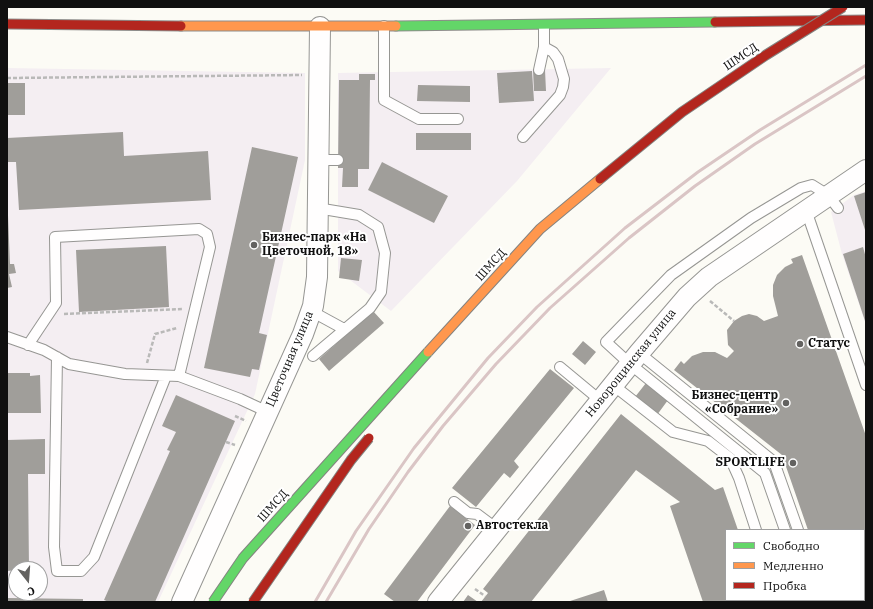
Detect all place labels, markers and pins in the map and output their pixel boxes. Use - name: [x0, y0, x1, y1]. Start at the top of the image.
- place label: Бизнес-парк «На Цветочной, 18»: [262, 231, 366, 259]
- marker: Бизнес-парк «На Цветочной, 18»: [249, 240, 259, 250]
- place label: Статус: [808, 337, 850, 351]
- marker: Статус: [795, 339, 805, 349]
- place label: Бизнес-центр «Собрание»: [692, 389, 778, 417]
- marker: Бизнес-центр «Собрание»: [781, 398, 791, 408]
- place label: SPORTLIFE: [715, 456, 785, 470]
- marker: SPORTLIFE: [788, 458, 798, 468]
- place label: Автостекла: [476, 519, 548, 533]
- marker: Автостекла: [463, 521, 473, 531]

